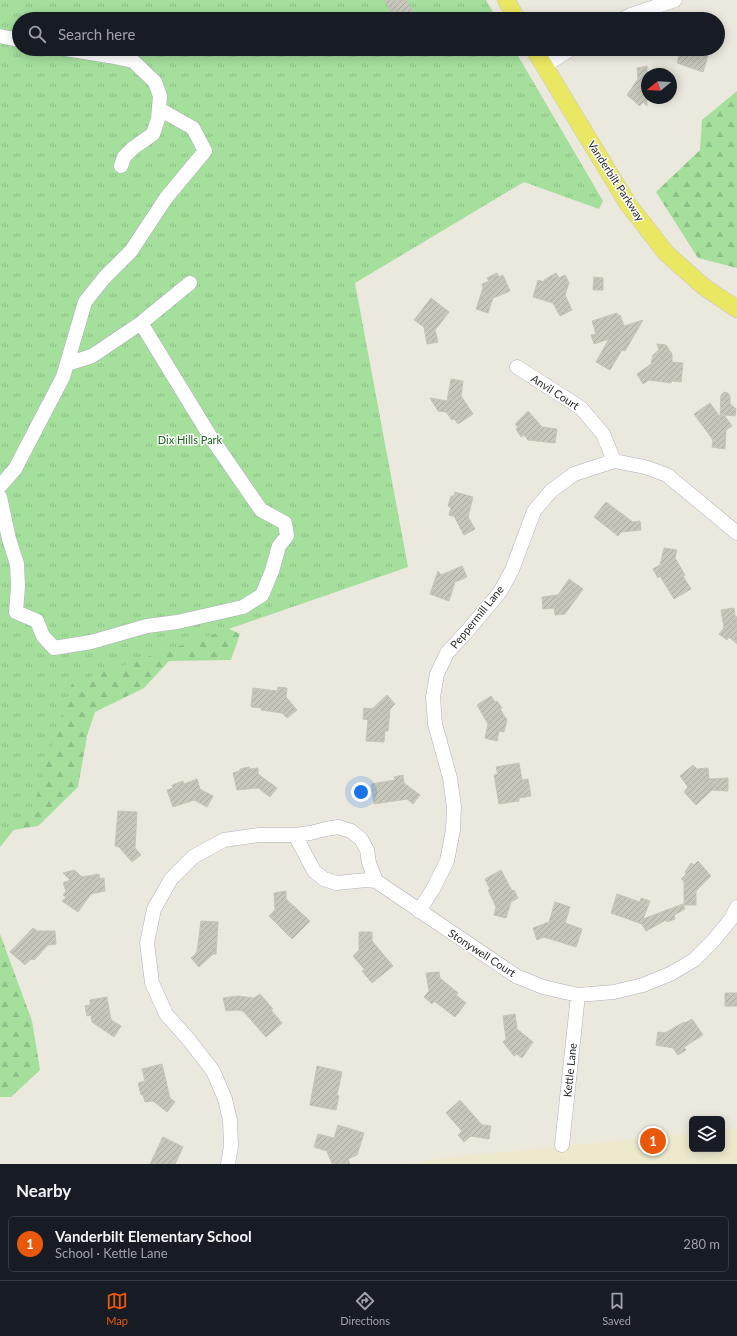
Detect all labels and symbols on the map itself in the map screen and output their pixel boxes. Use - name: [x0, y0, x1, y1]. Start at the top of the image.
- north arrow: [641, 68, 677, 104]
- street label: Vanderbilt Parkway: [586, 138, 647, 224]
- street label: Anvil Court: [529, 371, 582, 412]
- park label: Dix Hills Park: [158, 433, 223, 446]
- street label: Peppermill Lane: [447, 583, 506, 651]
- your location: [351, 782, 371, 802]
- street label: Stonywell Court: [446, 926, 518, 979]
- street label: Kettle Lane: [560, 1042, 579, 1098]
- pin: 1: [640, 1126, 666, 1156]

